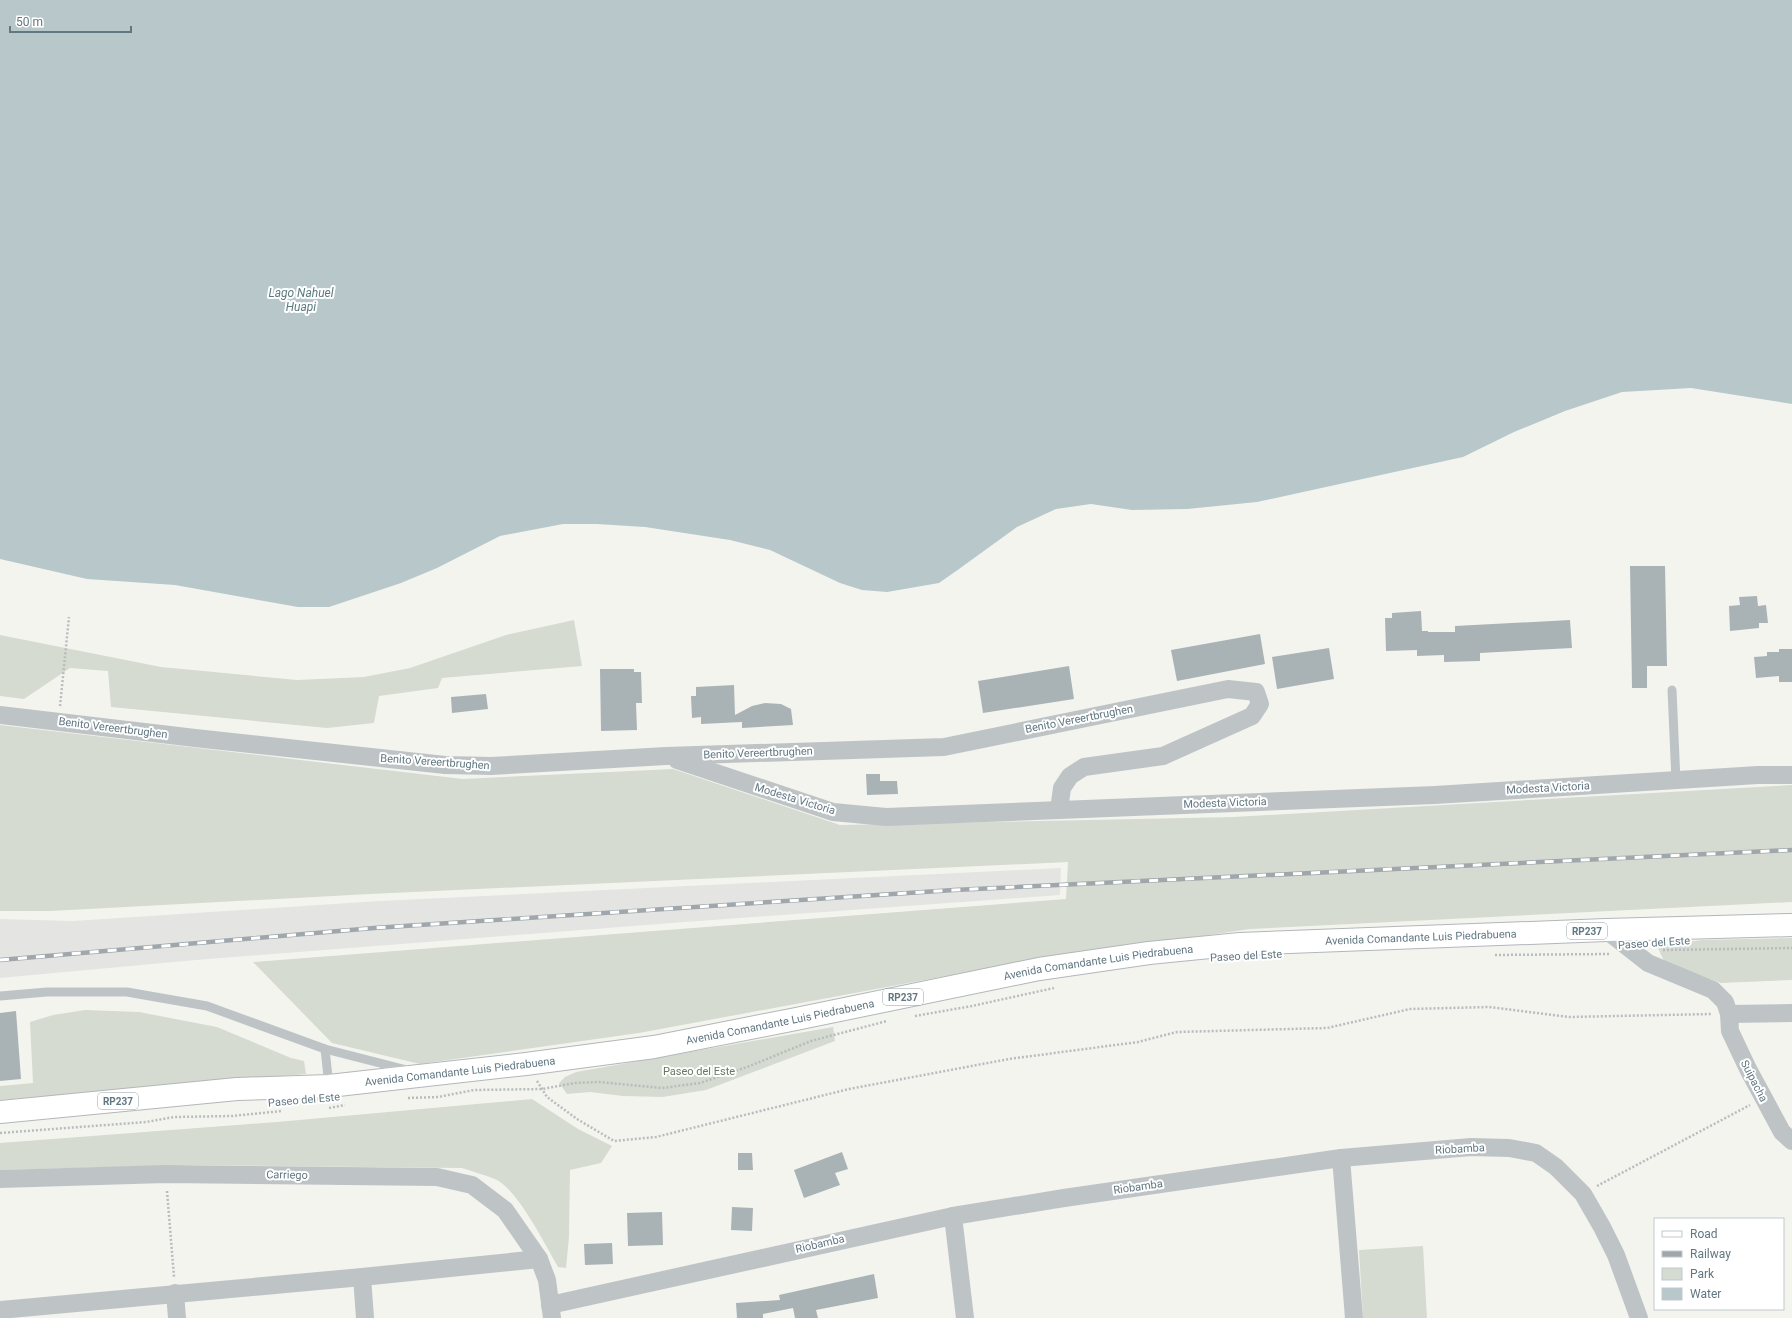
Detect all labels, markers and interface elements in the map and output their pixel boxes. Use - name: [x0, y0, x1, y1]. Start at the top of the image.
- scale bar: [10, 8, 131, 34]
- text: 50 m: [16, 15, 43, 29]
- water label: Lago Nahuel Huapi: [268, 286, 334, 314]
- street label: Benito Vereertbrughen: [1024, 702, 1134, 736]
- street label: Benito Vereertbrughen: [58, 715, 168, 741]
- street label: Benito Vereertbrughen: [703, 745, 813, 761]
- street label: Benito Vereertbrughen: [380, 752, 490, 772]
- street label: Modesta Victoria: [1506, 779, 1590, 797]
- street label: Modesta Victoria: [753, 781, 837, 817]
- street label: Modesta Victoria: [1183, 795, 1267, 811]
- road number: RP237: [1567, 923, 1607, 939]
- street label: Avenida Comandante Luis Piedrabuena: [1325, 927, 1517, 947]
- street label: Paseo del Este: [1618, 934, 1691, 952]
- street label: Avenida Comandante Luis Piedrabuena: [1002, 942, 1194, 983]
- street label: Paseo del Este: [1210, 948, 1283, 964]
- road number: RP237: [883, 989, 923, 1005]
- street label: Avenida Comandante Luis Piedrabuena: [685, 997, 875, 1047]
- street label: Avenida Comandante Luis Piedrabuena: [364, 1054, 556, 1088]
- street label: Suipacha: [1738, 1058, 1770, 1104]
- park label: Paseo del Este: [663, 1065, 735, 1078]
- street label: Paseo del Este: [267, 1090, 341, 1110]
- road number: RP237: [98, 1093, 138, 1109]
- street label: Riobamba: [1435, 1141, 1485, 1157]
- street label: Carriego: [266, 1168, 308, 1182]
- street label: Riobamba: [1112, 1177, 1164, 1197]
- legend: [1654, 1218, 1784, 1310]
- text: Road: [1690, 1227, 1718, 1241]
- street label: Riobamba: [794, 1232, 846, 1256]
- text: Railway: [1690, 1247, 1731, 1261]
- text: Park: [1690, 1267, 1715, 1281]
- text: Water: [1690, 1287, 1721, 1301]

